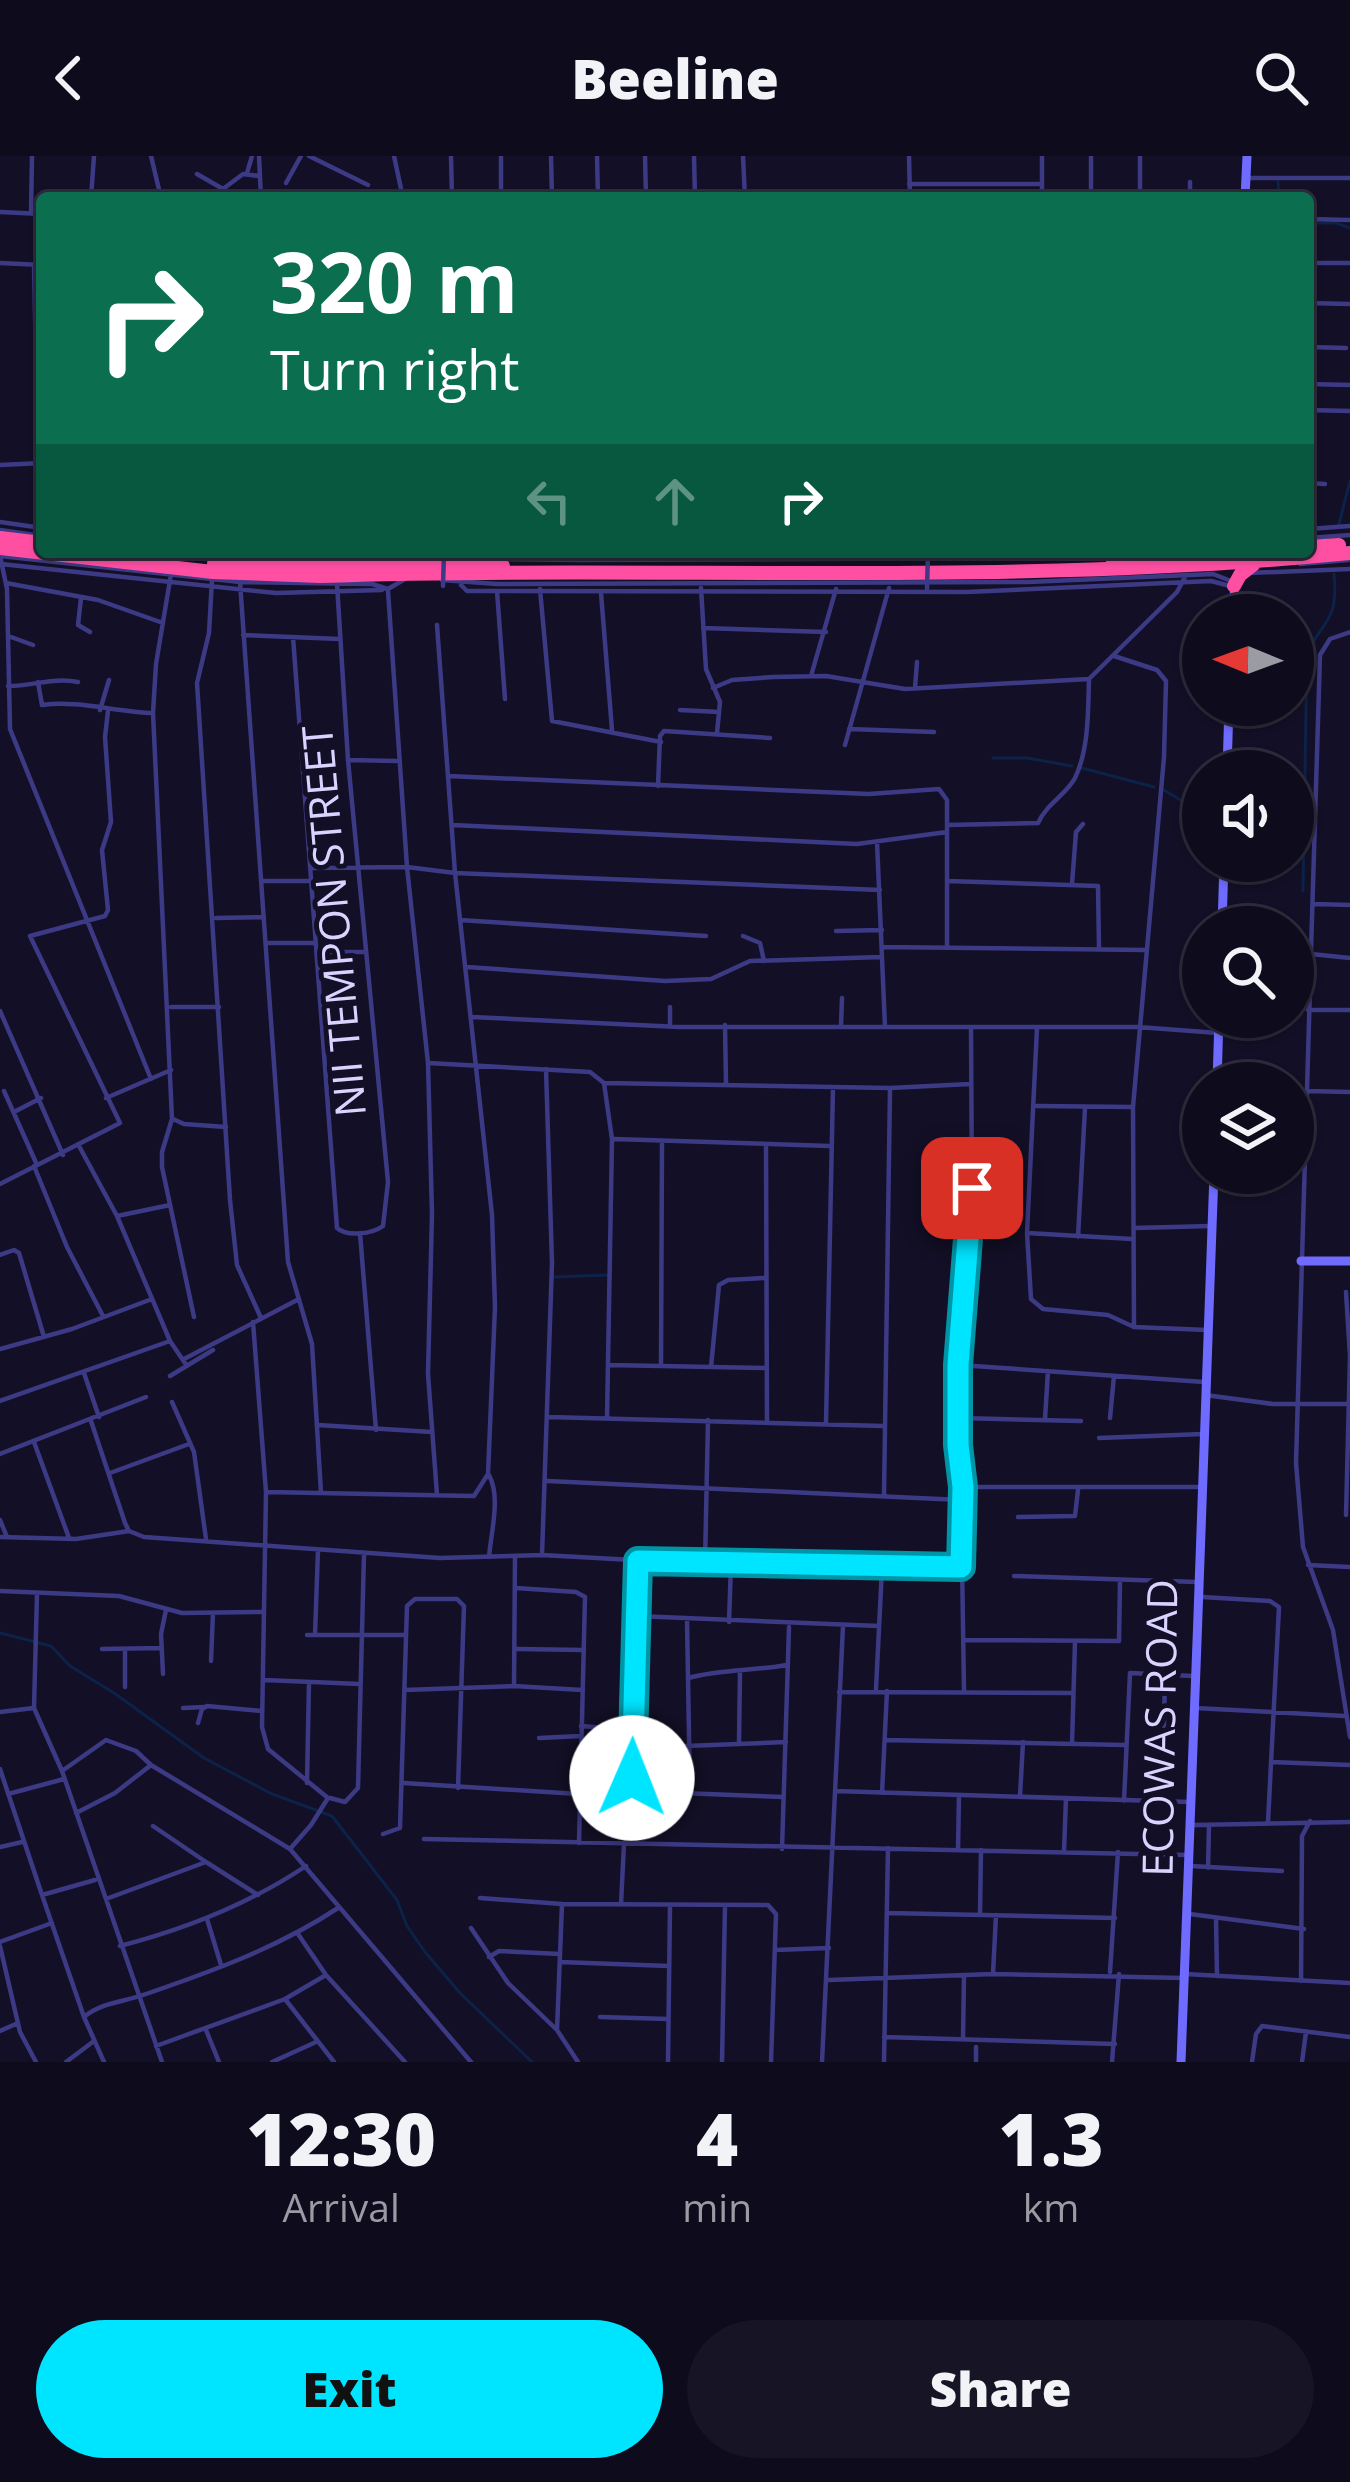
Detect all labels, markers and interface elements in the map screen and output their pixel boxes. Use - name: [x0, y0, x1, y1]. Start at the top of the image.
- text: Beeline: [571, 41, 779, 115]
- icon: back: [36, 45, 102, 111]
- icon: search: [1248, 45, 1314, 111]
- text: 320 m: [270, 223, 518, 338]
- icon: right: [72, 240, 228, 396]
- text: Turn right: [270, 332, 519, 406]
- icon: left: [516, 468, 582, 534]
- icon: ahead: [642, 468, 708, 534]
- icon: right: [768, 468, 834, 534]
- north arrow: [1182, 594, 1314, 726]
- map controls: [1182, 594, 1314, 1194]
- street label: NII TEMPON STREET: [287, 723, 378, 1119]
- button: sound: [1182, 750, 1314, 882]
- button: search: [1182, 906, 1314, 1038]
- button: layers: [1182, 1062, 1314, 1194]
- pin: [921, 1137, 1023, 1239]
- icon: arrive: [939, 1155, 1005, 1221]
- street label: ECOWAS ROAD: [1127, 1579, 1190, 1877]
- position arrow: [569, 1715, 695, 1841]
- text: 12:30: [246, 2089, 436, 2187]
- text: 4: [696, 2089, 738, 2187]
- text: 1.3: [998, 2089, 1104, 2187]
- text: Arrival: [282, 2180, 400, 2233]
- text: min: [682, 2180, 752, 2233]
- text: km: [1023, 2180, 1079, 2233]
- button: Exit: [36, 2320, 663, 2458]
- button: Share: [687, 2320, 1314, 2458]

